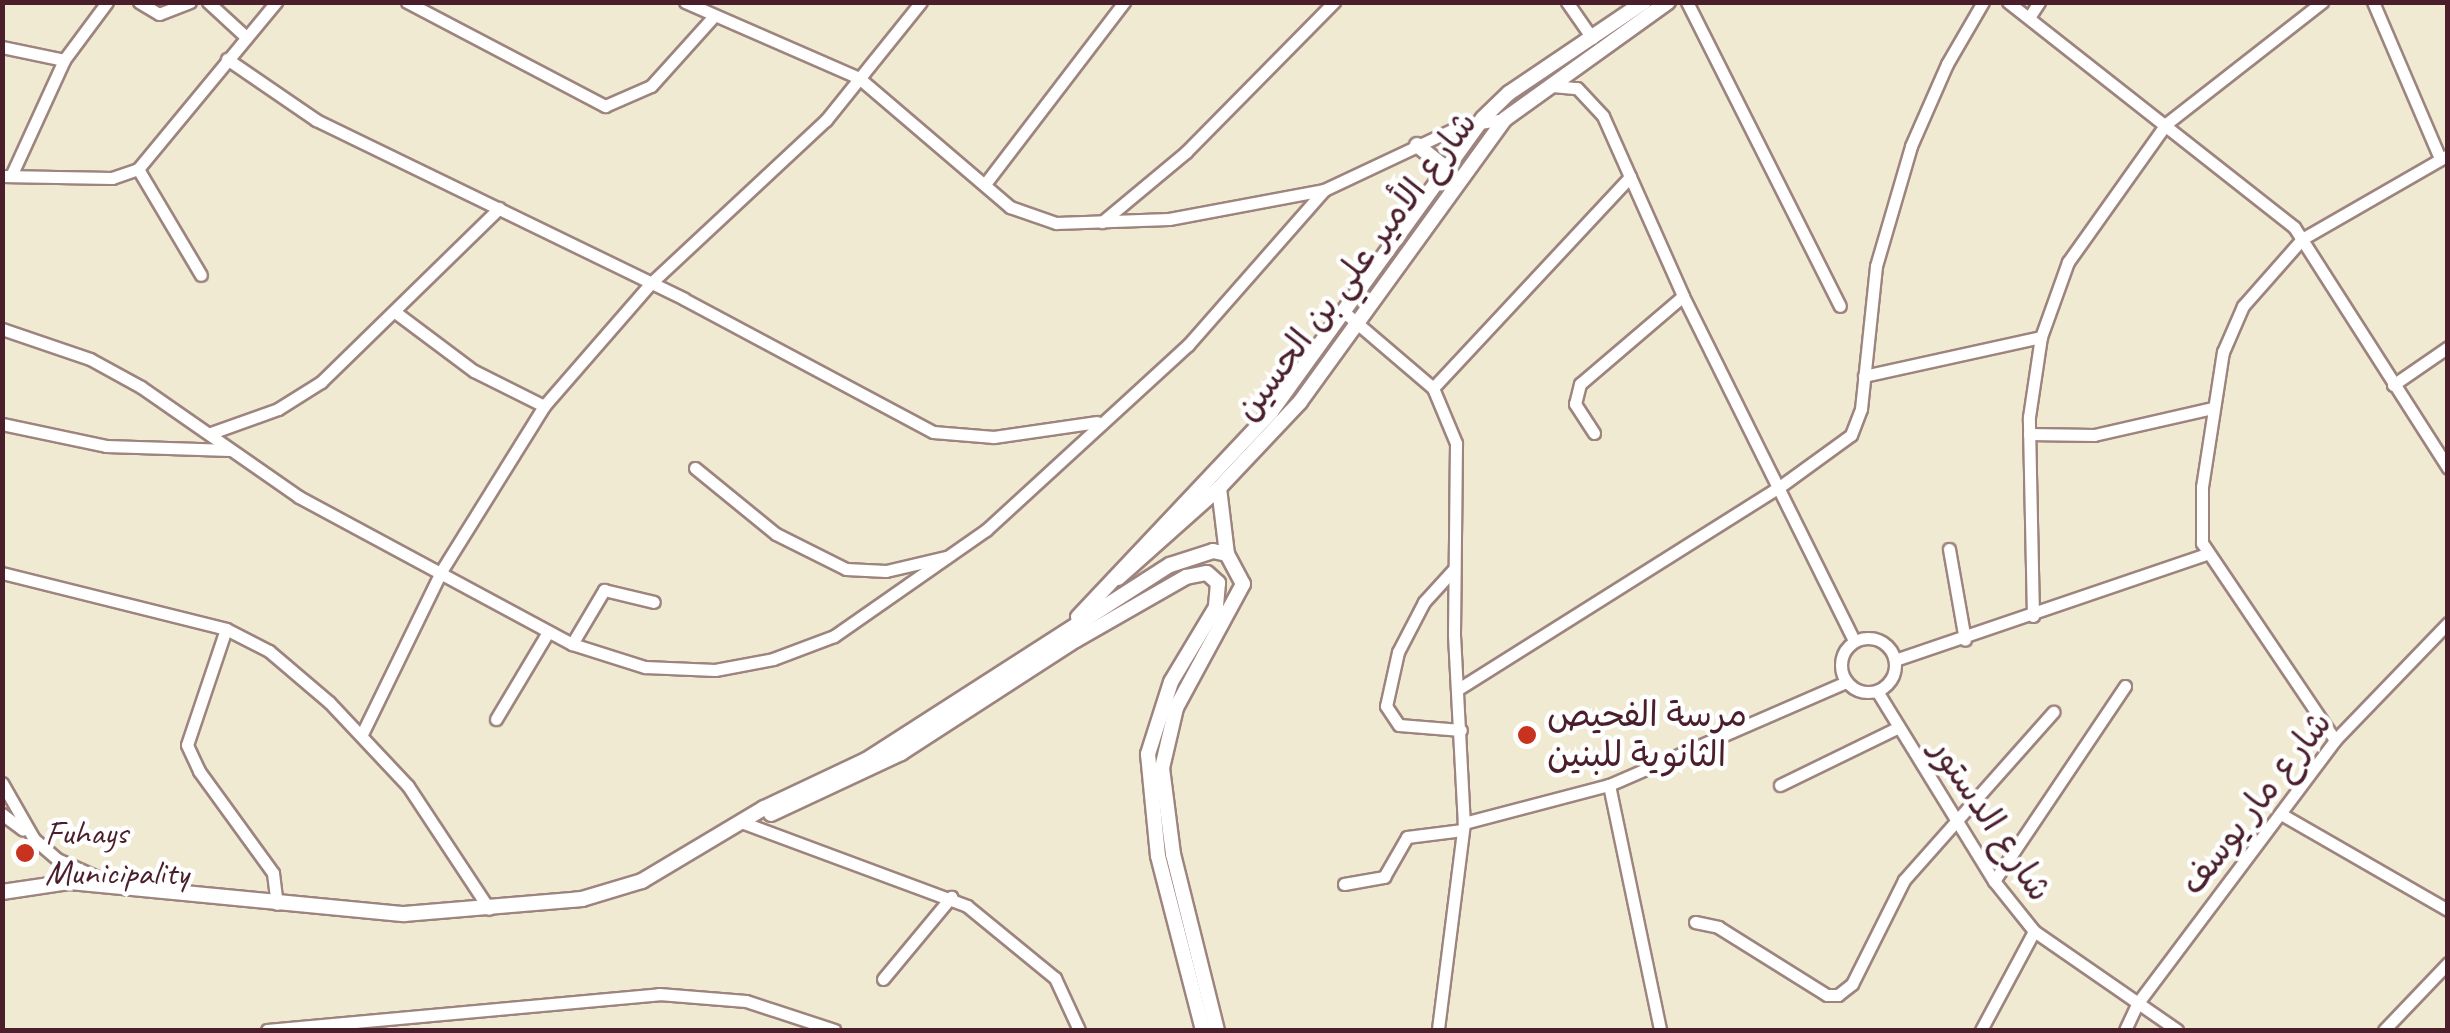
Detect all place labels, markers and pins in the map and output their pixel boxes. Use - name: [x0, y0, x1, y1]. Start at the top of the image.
- place label: مرسة الفحيص الثانوية للبنين: [1547, 694, 1747, 776]
- marker: مرسة الفحيص الثانوية للبنين: [1516, 724, 1538, 746]
- place label: Fuhays Municipality: [45, 812, 188, 894]
- marker: Fuhays Municipality: [14, 842, 36, 864]

